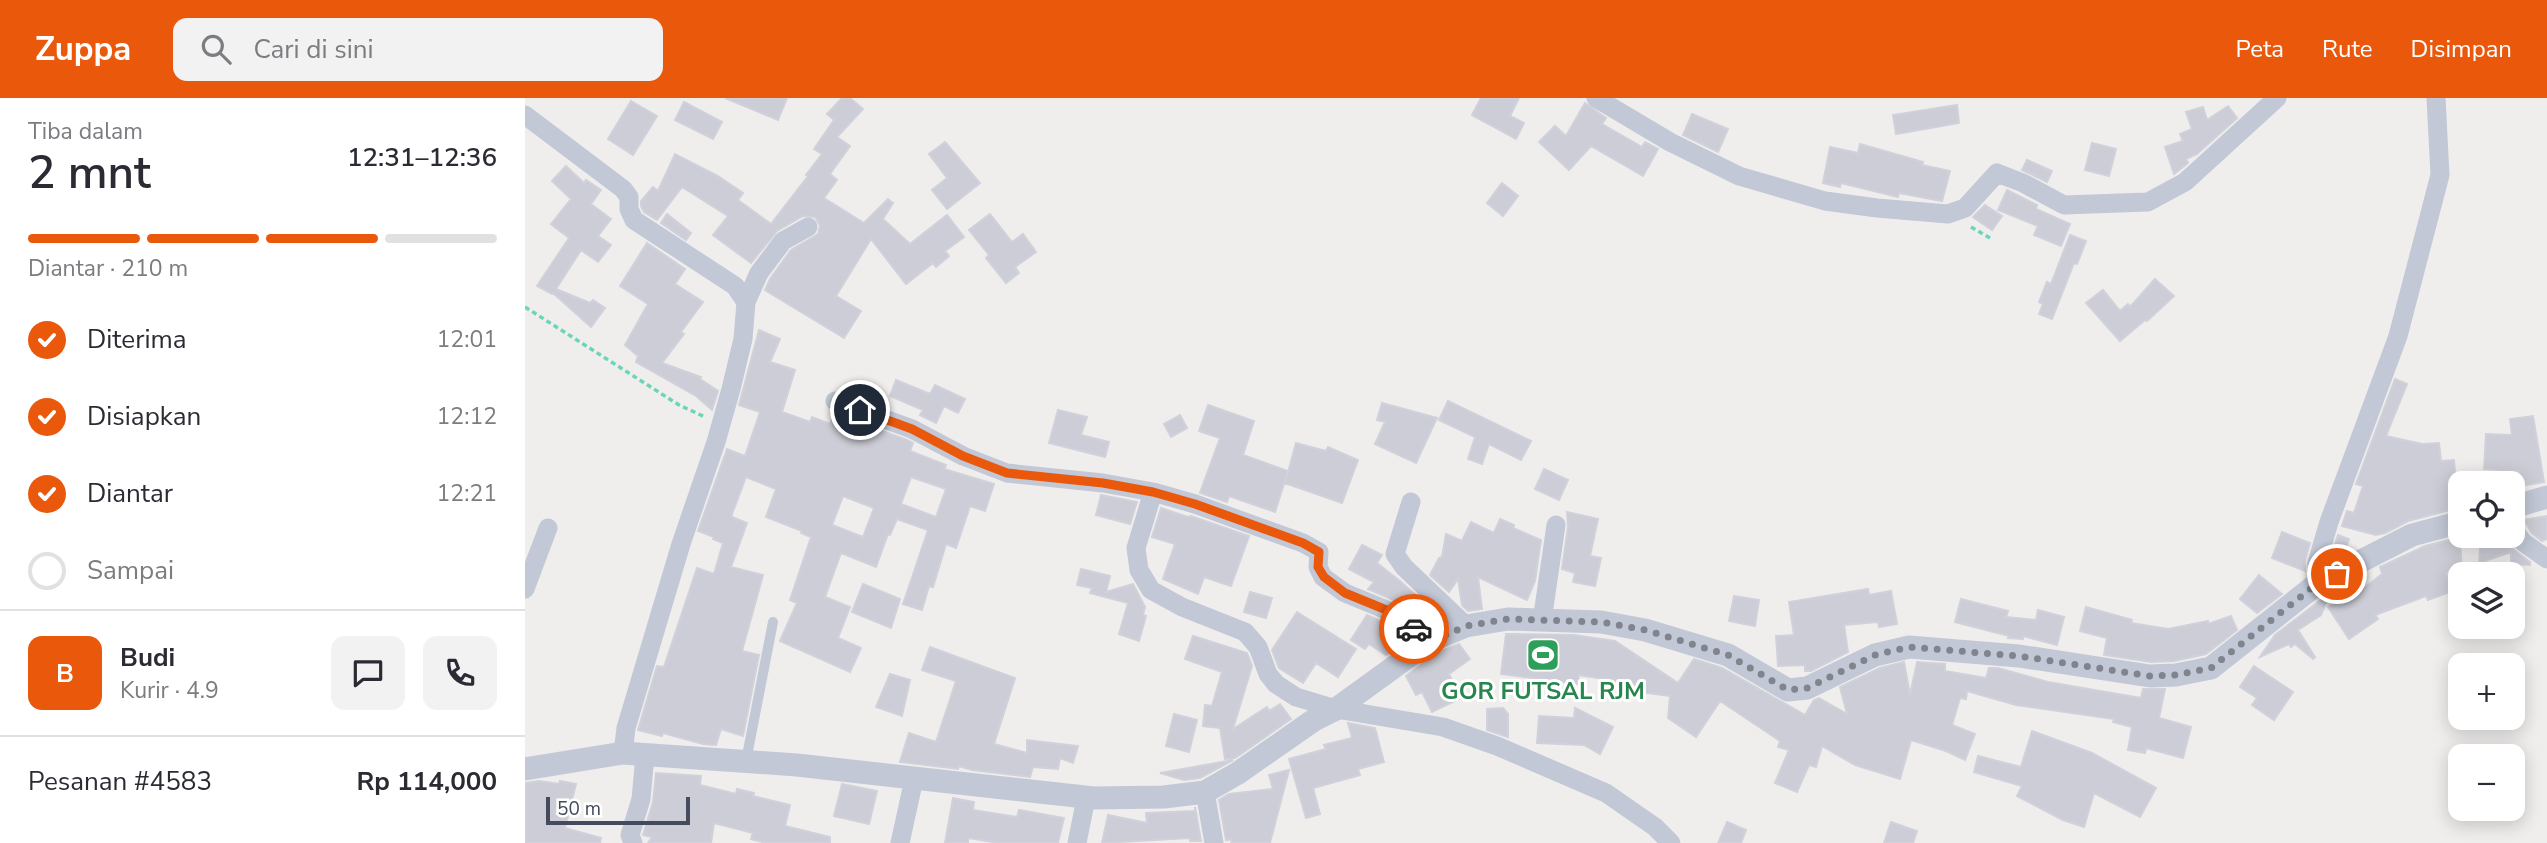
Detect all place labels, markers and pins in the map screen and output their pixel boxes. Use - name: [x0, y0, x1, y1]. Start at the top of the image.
- pin: [830, 380, 890, 440]
- pin: [2307, 544, 2367, 604]
- sports icon: GOR FUTSAL RJM: [1524, 636, 1562, 674]
- place label: GOR FUTSAL RJM: [1441, 675, 1645, 707]

